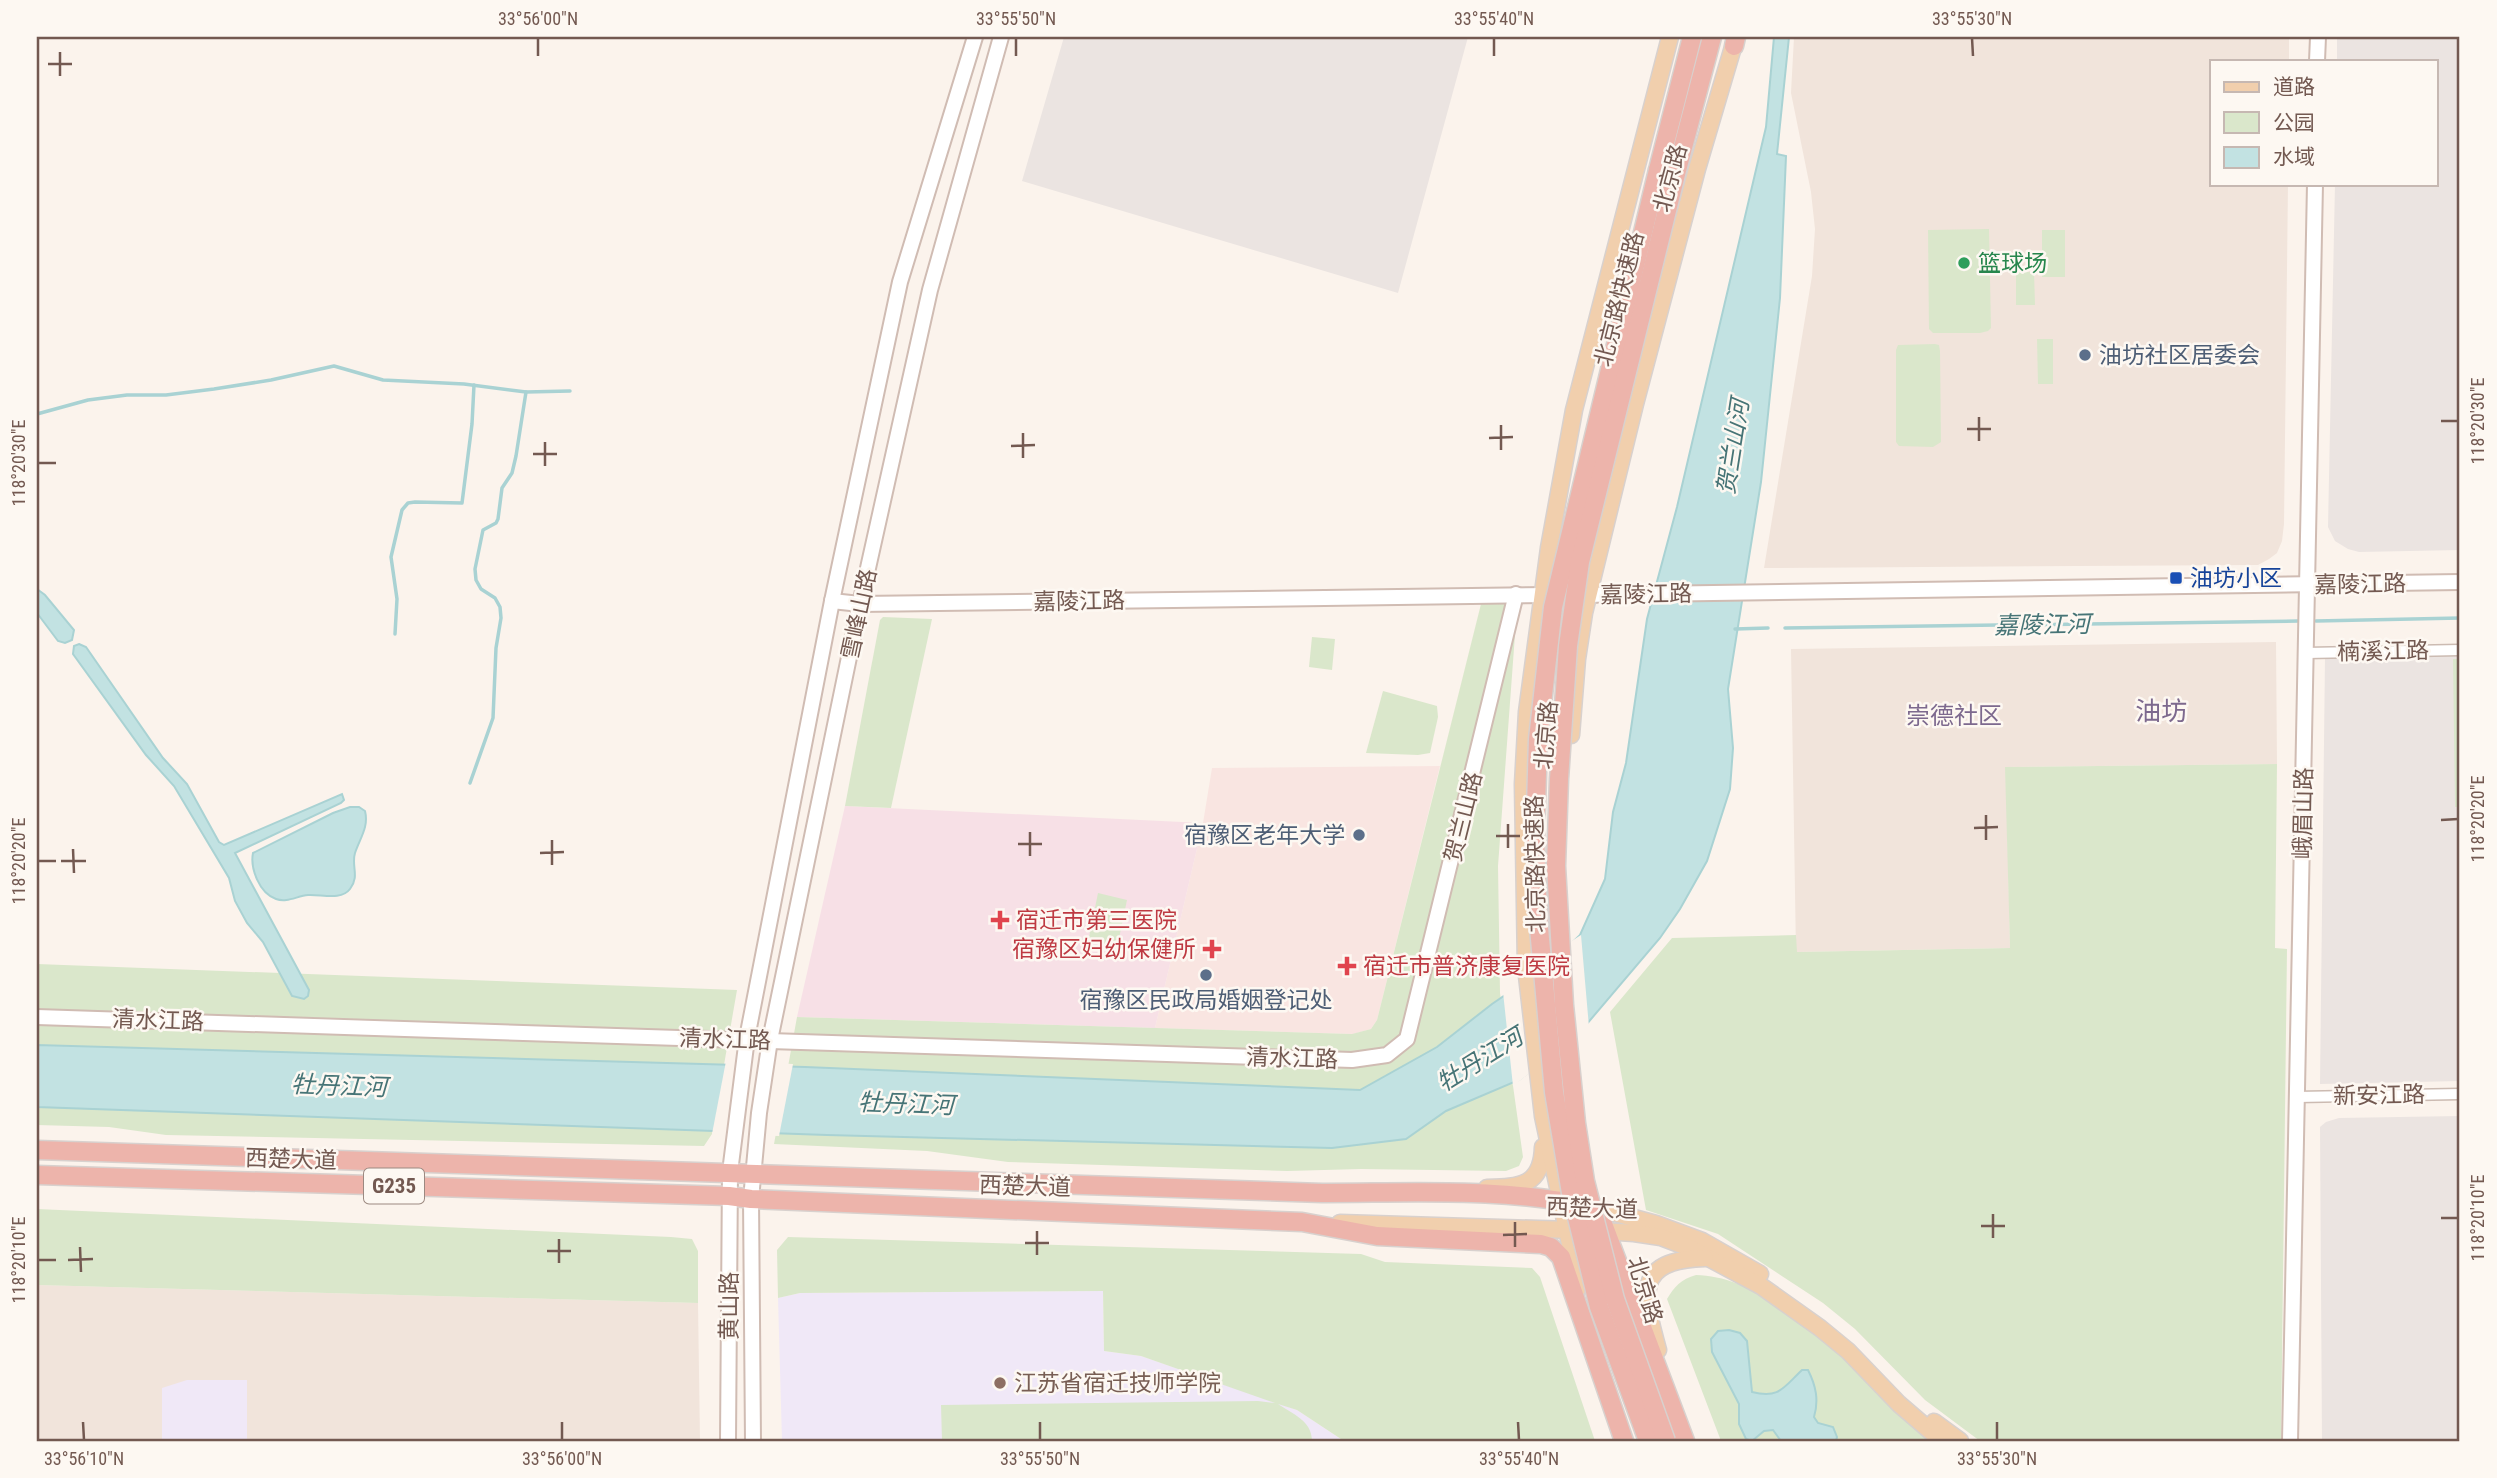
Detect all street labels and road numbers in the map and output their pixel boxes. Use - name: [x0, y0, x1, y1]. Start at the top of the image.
- street label: 北京路: [1649, 141, 1692, 215]
- street label: 北京路快速路: [1590, 229, 1649, 369]
- street label: 雪峰山路: [837, 566, 882, 662]
- street label: 嘉陵江路: [2314, 570, 2406, 599]
- street label: 嘉陵江路: [1600, 580, 1692, 609]
- street label: 嘉陵江路: [1033, 587, 1125, 616]
- street label: 楠溪江路: [2337, 637, 2429, 666]
- street label: 北京路: [1530, 699, 1563, 771]
- street label: 峨眉山路: [2289, 767, 2318, 859]
- street label: 贺兰山路: [1439, 769, 1488, 865]
- street label: 北京路快速路: [1521, 795, 1550, 933]
- street label: 清水江路: [112, 1005, 204, 1036]
- street label: 清水江路: [679, 1024, 771, 1055]
- street label: 清水江路: [1246, 1043, 1338, 1074]
- street label: 新安江路: [2333, 1081, 2425, 1110]
- street label: 西楚大道: [245, 1144, 337, 1175]
- road number: G235: [364, 1168, 424, 1204]
- street label: 西楚大道: [979, 1171, 1071, 1202]
- street label: 西楚大道: [1546, 1193, 1638, 1224]
- street label: 北京路: [1622, 1253, 1668, 1327]
- street label: 黄山路: [716, 1272, 743, 1341]

